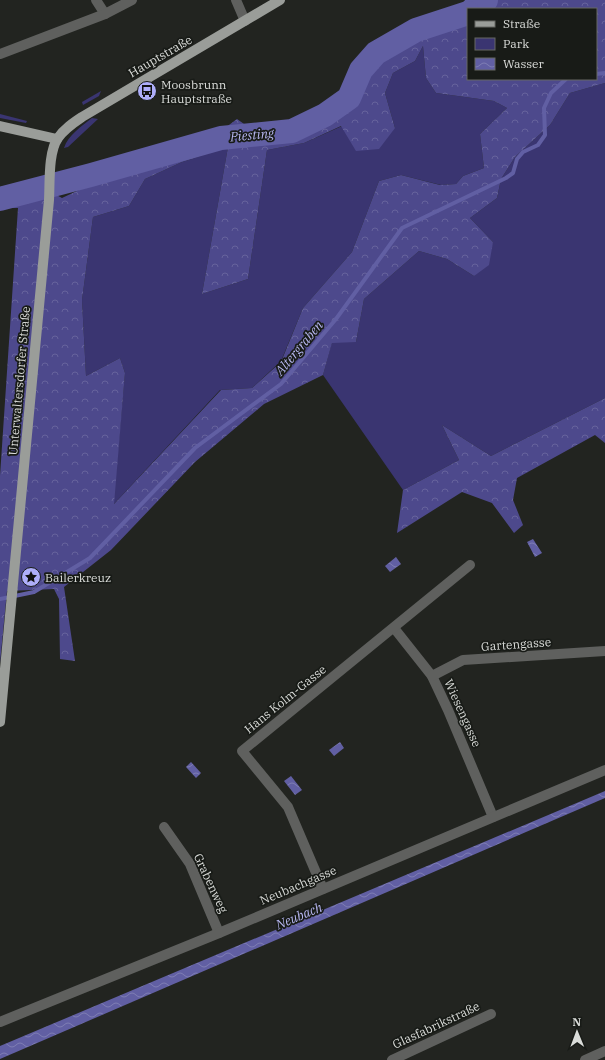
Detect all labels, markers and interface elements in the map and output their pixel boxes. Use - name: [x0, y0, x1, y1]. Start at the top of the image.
- legend: [467, 8, 597, 80]
- text: Straße: [503, 16, 540, 31]
- street label: Hauptstraße: [126, 32, 194, 80]
- text: Park: [503, 36, 529, 51]
- text: Wasser: [503, 56, 545, 71]
- place label: Moosbrunn Hauptstraße: [161, 77, 232, 106]
- bus stop icon: Moosbrunn Hauptstraße: [136, 80, 158, 102]
- water label: Piesting: [228, 125, 276, 145]
- street label: Unterwaltersdorfer Straße: [5, 306, 33, 456]
- water label: Altergraben: [271, 317, 327, 380]
- place icon: Bailerkreuz: [20, 566, 42, 588]
- place label: Bailerkreuz: [45, 570, 111, 585]
- street label: Gartengasse: [480, 634, 552, 654]
- street label: Hans Kolm-Gasse: [241, 661, 329, 737]
- street label: Wiesengasse: [441, 677, 485, 749]
- street label: Grabenweg: [191, 851, 231, 916]
- street label: Neubachgasse: [257, 862, 339, 908]
- water label: Neubach: [272, 899, 325, 934]
- street label: Glasfabrikstraße: [390, 998, 482, 1052]
- north arrow: [557, 1012, 597, 1052]
- text: N: [572, 1015, 582, 1029]

